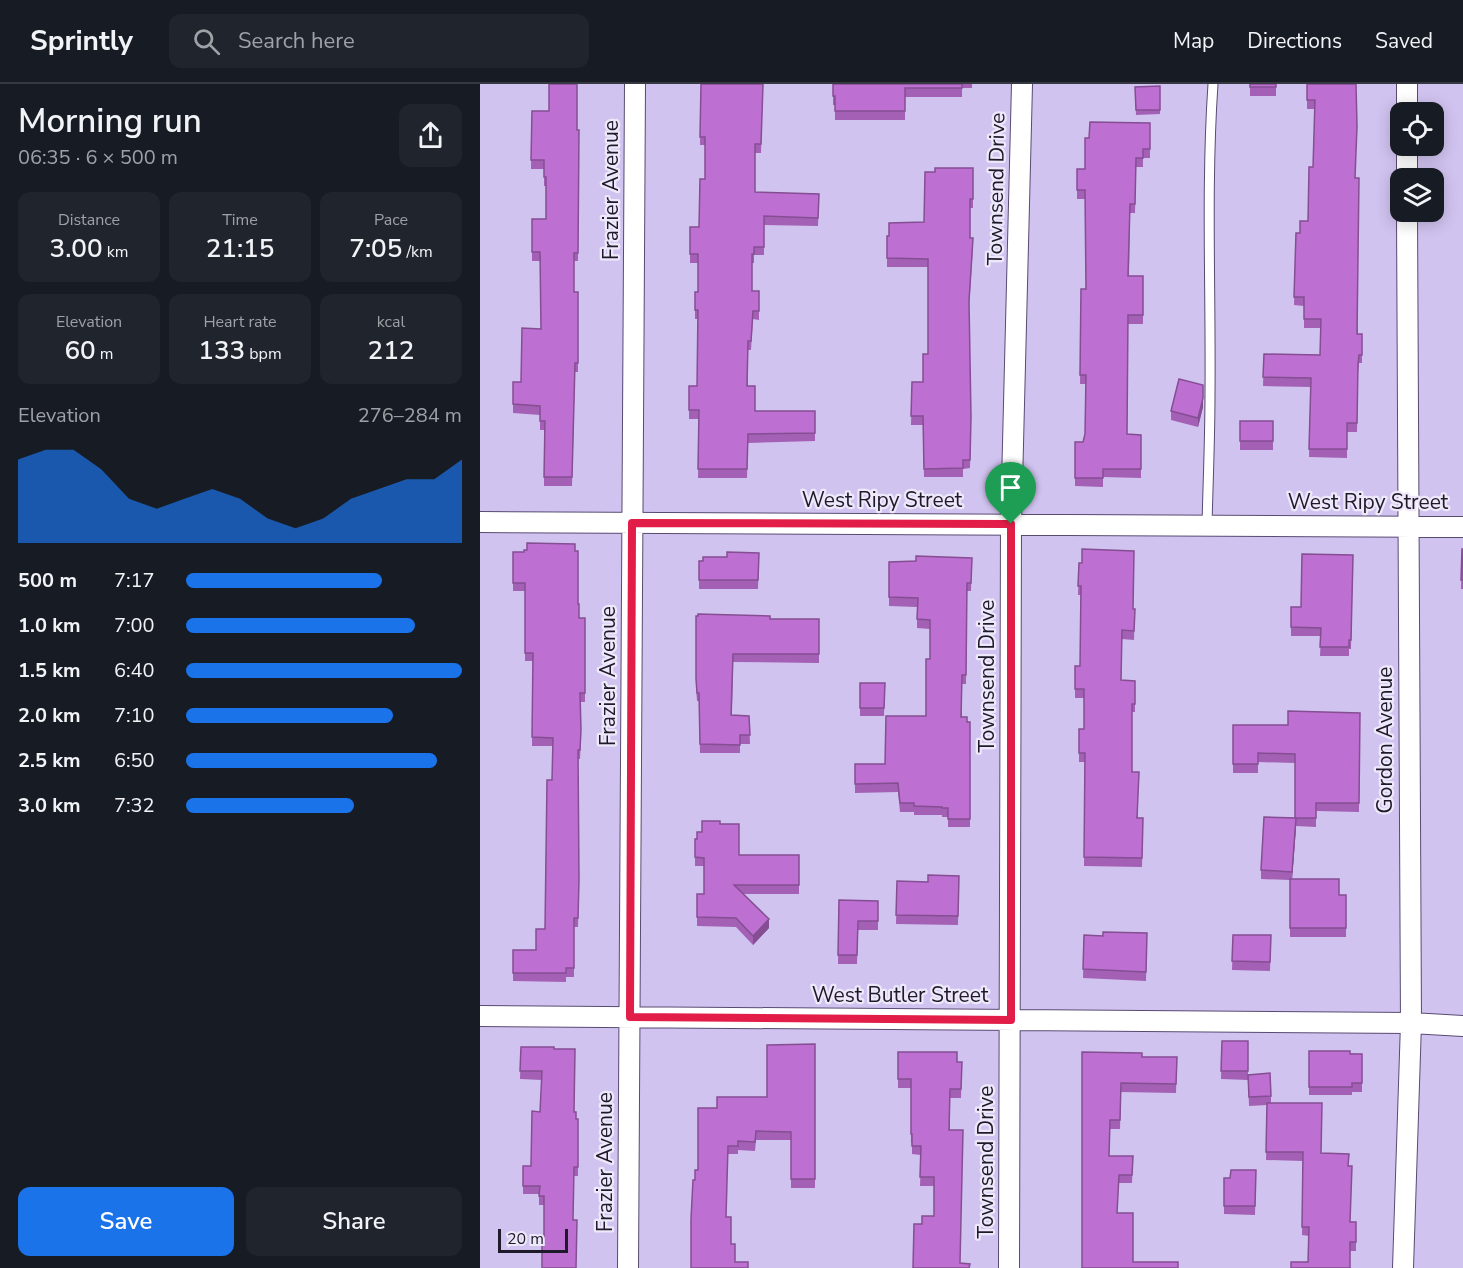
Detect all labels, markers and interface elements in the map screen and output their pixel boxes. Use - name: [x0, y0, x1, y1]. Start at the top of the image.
- search box: [169, 14, 589, 68]
- text: Sprintly: [30, 22, 133, 60]
- icon: search: [190, 25, 223, 58]
- text: Search here: [238, 26, 355, 56]
- text: Map: [1173, 27, 1214, 55]
- text: Directions: [1247, 27, 1342, 55]
- text: Saved: [1375, 27, 1433, 55]
- text: Morning run: [18, 99, 202, 144]
- map controls: [1390, 102, 1444, 222]
- button: locate: [1390, 102, 1444, 156]
- button: share: [399, 104, 462, 167]
- street label: Townsend Drive: [981, 112, 1011, 266]
- street label: Frazier Avenue: [597, 120, 625, 260]
- text: 06:35 · 6 × 500 m: [18, 144, 178, 171]
- button: layers: [1390, 168, 1444, 222]
- text: Distance: [58, 209, 120, 231]
- text: Time: [222, 209, 258, 231]
- text: Pace: [374, 209, 408, 231]
- text: 3.00: [50, 231, 103, 266]
- text: 21:15: [206, 231, 274, 266]
- text: 7:05: [349, 231, 402, 266]
- text: km: [103, 241, 128, 263]
- text: /km: [402, 241, 433, 263]
- text: Elevation: [56, 311, 122, 333]
- text: Heart rate: [203, 311, 277, 333]
- text: kcal: [377, 311, 405, 333]
- text: 60: [64, 333, 96, 368]
- text: 133: [198, 333, 245, 368]
- text: 212: [368, 333, 414, 368]
- text: m: [96, 343, 114, 365]
- text: bpm: [245, 343, 282, 365]
- text: Elevation: [18, 402, 101, 429]
- text: 276–284 m: [358, 402, 462, 429]
- pin: [985, 462, 1036, 524]
- icon: arrive: [994, 471, 1027, 504]
- street label: West Ripy Street: [802, 486, 963, 514]
- street label: West Ripy Street: [1288, 488, 1449, 516]
- text: 500 m: [18, 567, 77, 594]
- text: 7:17: [114, 567, 155, 594]
- street label: Townsend Drive: [973, 600, 1001, 752]
- street label: Frazier Avenue: [594, 606, 622, 746]
- text: 1.0 km: [18, 612, 81, 639]
- text: 7:00: [114, 612, 155, 639]
- text: 1.5 km: [18, 657, 81, 684]
- text: 6:40: [114, 657, 155, 684]
- street label: Gordon Avenue: [1371, 666, 1399, 814]
- text: 2.0 km: [18, 702, 81, 729]
- text: 7:10: [114, 702, 155, 729]
- text: 2.5 km: [18, 747, 81, 774]
- text: 6:50: [114, 747, 155, 774]
- text: 3.0 km: [18, 792, 81, 819]
- text: 7:32: [114, 792, 155, 819]
- street label: West Butler Street: [812, 981, 989, 1009]
- street label: Townsend Drive: [972, 1086, 1000, 1238]
- street label: Frazier Avenue: [591, 1092, 619, 1232]
- button: Save: [18, 1187, 234, 1256]
- button: Share: [246, 1187, 462, 1256]
- scale bar: [498, 1226, 568, 1254]
- text: 20 m: [507, 1228, 544, 1250]

